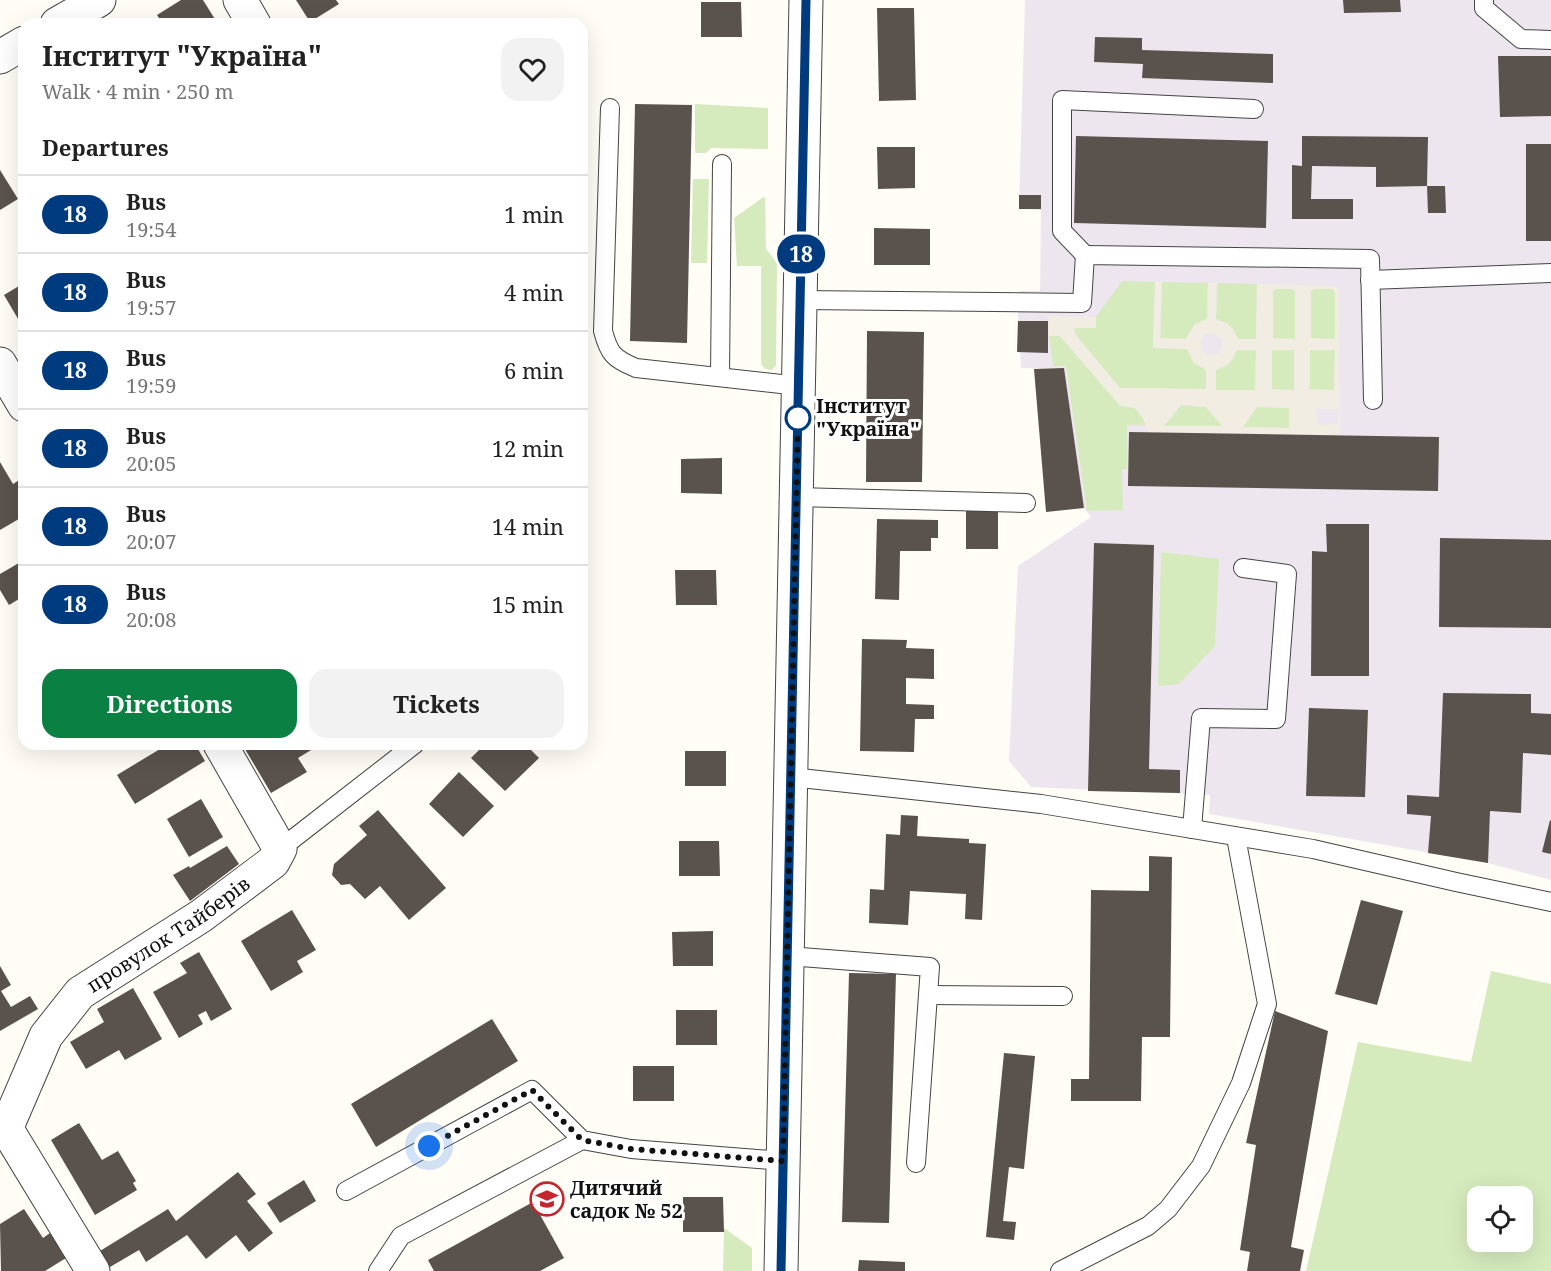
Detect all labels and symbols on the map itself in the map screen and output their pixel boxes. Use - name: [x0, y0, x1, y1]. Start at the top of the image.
- line badge: 18: [774, 234, 828, 274]
- place label: Інститут "Україна": [816, 392, 920, 442]
- marker: Інститут "Україна": [785, 405, 811, 431]
- street label: провулок Тайберів: [81, 870, 255, 998]
- your location: [414, 1131, 444, 1161]
- place label: Дитячий садок № 52: [570, 1174, 683, 1224]
- school or university icon: Дитячий садок № 52: [529, 1181, 565, 1217]

